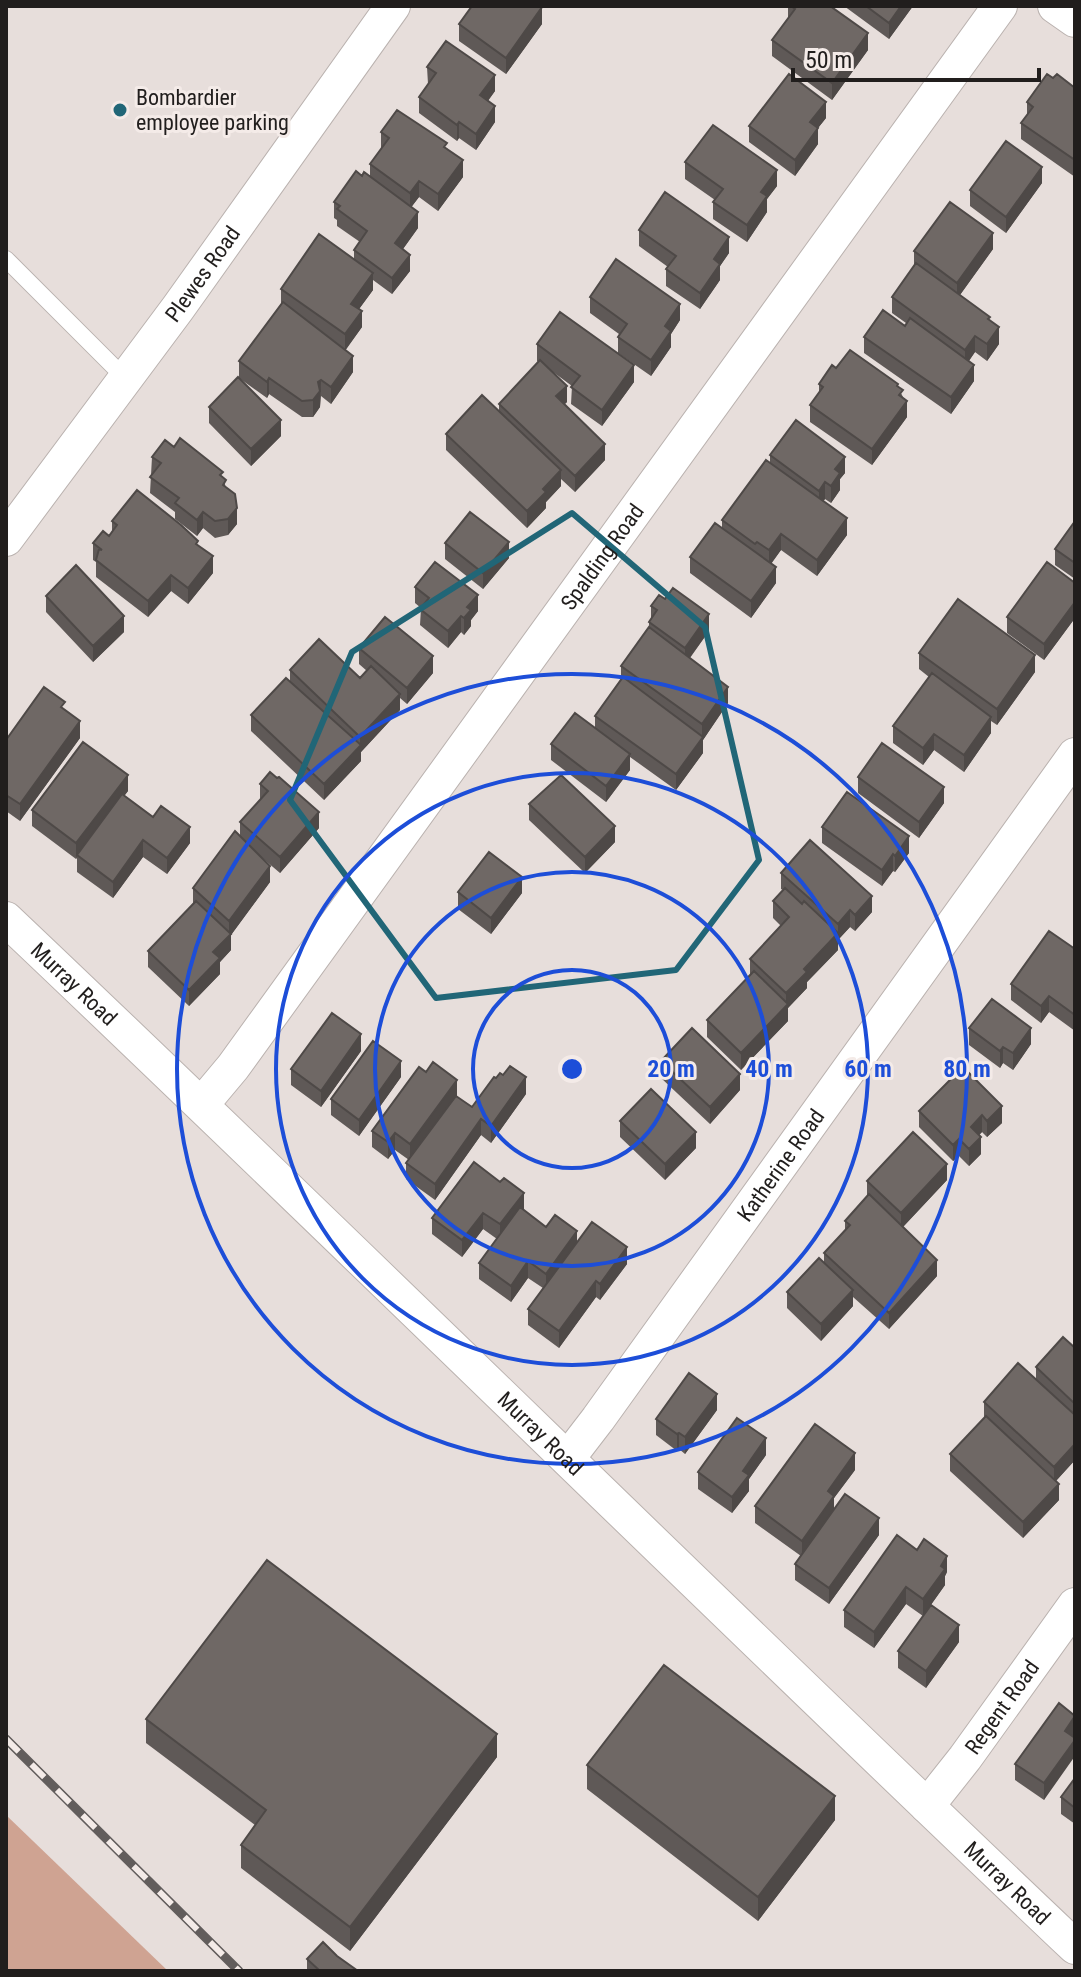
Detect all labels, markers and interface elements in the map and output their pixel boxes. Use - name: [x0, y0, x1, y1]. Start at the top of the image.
- scale bar: [793, 32, 1039, 82]
- text: 50 m: [805, 46, 852, 74]
- place label: Bombardier employee parking: [136, 85, 289, 135]
- marker: Bombardier employee parking: [111, 101, 129, 119]
- street label: Plewes Road: [160, 221, 245, 327]
- street label: Spalding Road: [556, 499, 649, 615]
- street label: Murray Road: [26, 937, 122, 1031]
- centre of rings: [558, 1055, 586, 1083]
- text: 20 m: [647, 1055, 695, 1083]
- text: 40 m: [745, 1055, 793, 1083]
- text: 60 m: [844, 1055, 892, 1083]
- text: 80 m: [943, 1055, 991, 1083]
- street label: Katherine Road: [732, 1104, 830, 1226]
- street label: Murray Road: [493, 1387, 588, 1481]
- street label: Regent Road: [960, 1656, 1044, 1759]
- street label: Murray Road: [959, 1837, 1055, 1930]

